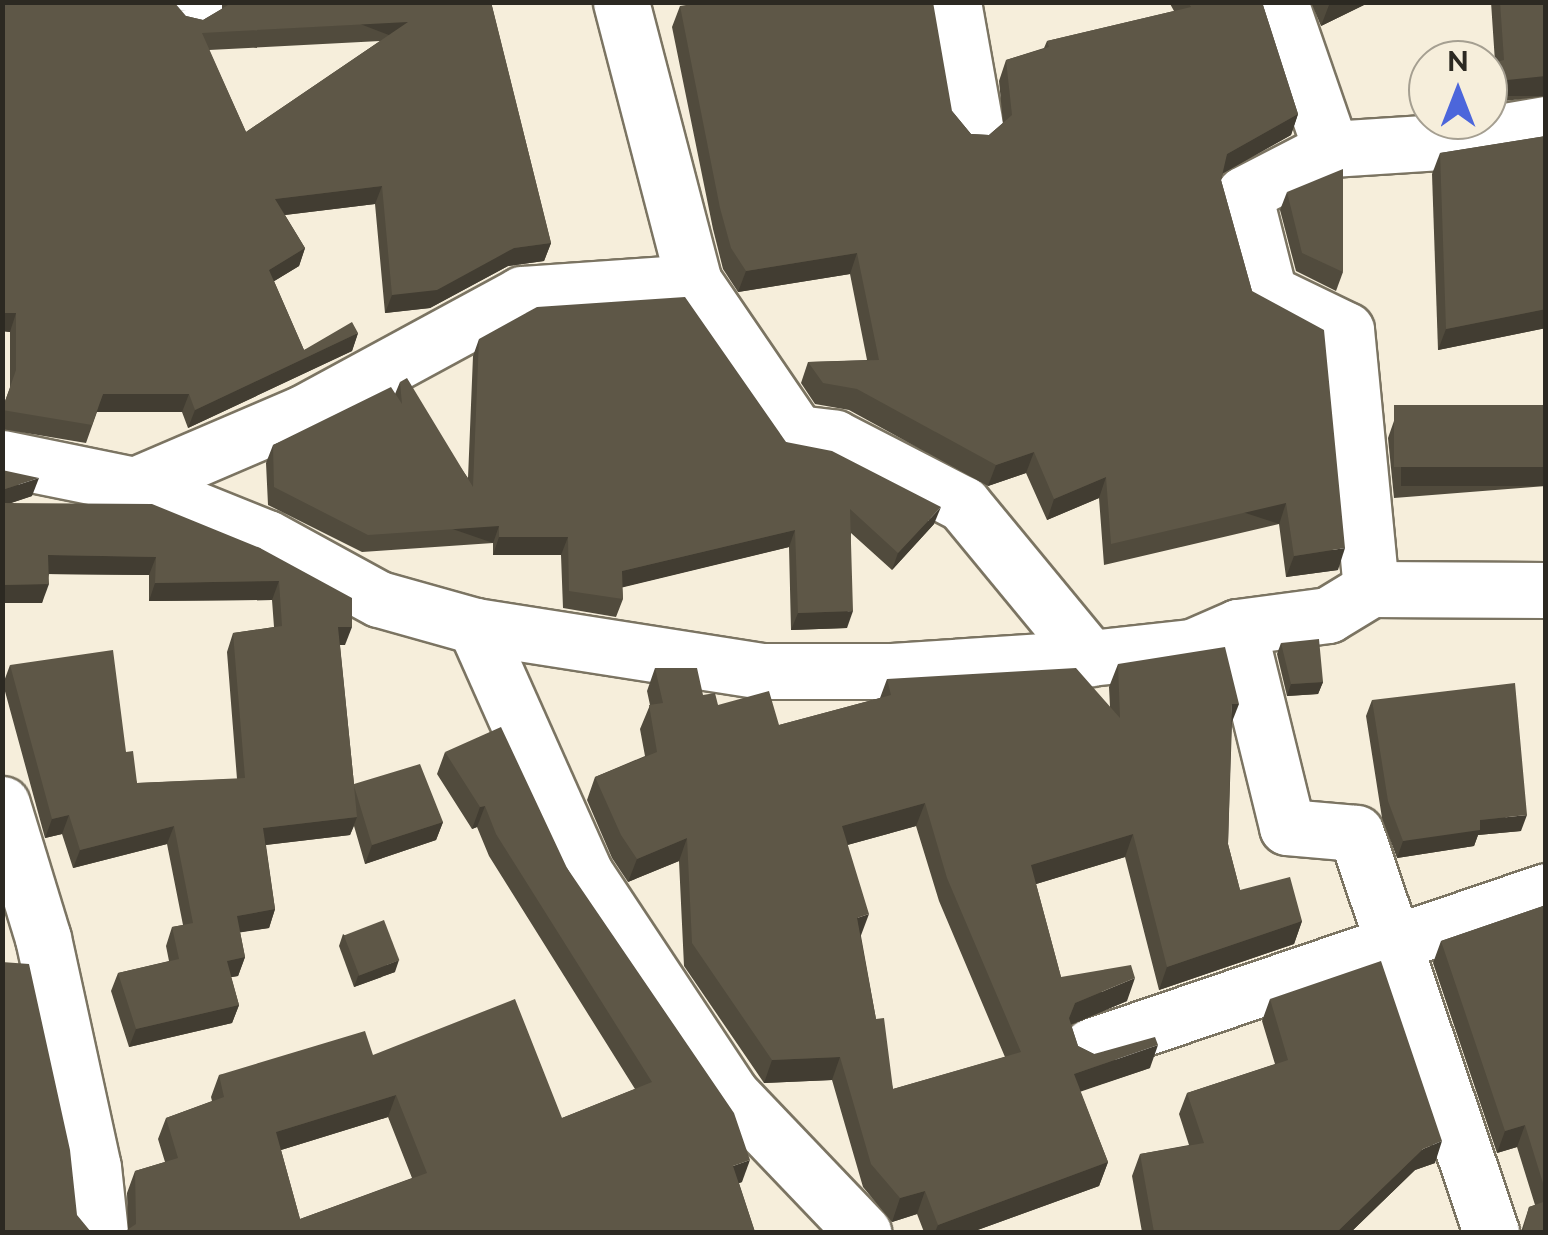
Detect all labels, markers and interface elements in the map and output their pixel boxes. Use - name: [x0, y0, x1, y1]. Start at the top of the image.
- north arrow: [1408, 40, 1508, 140]
- text: N: [1447, 45, 1469, 78]

